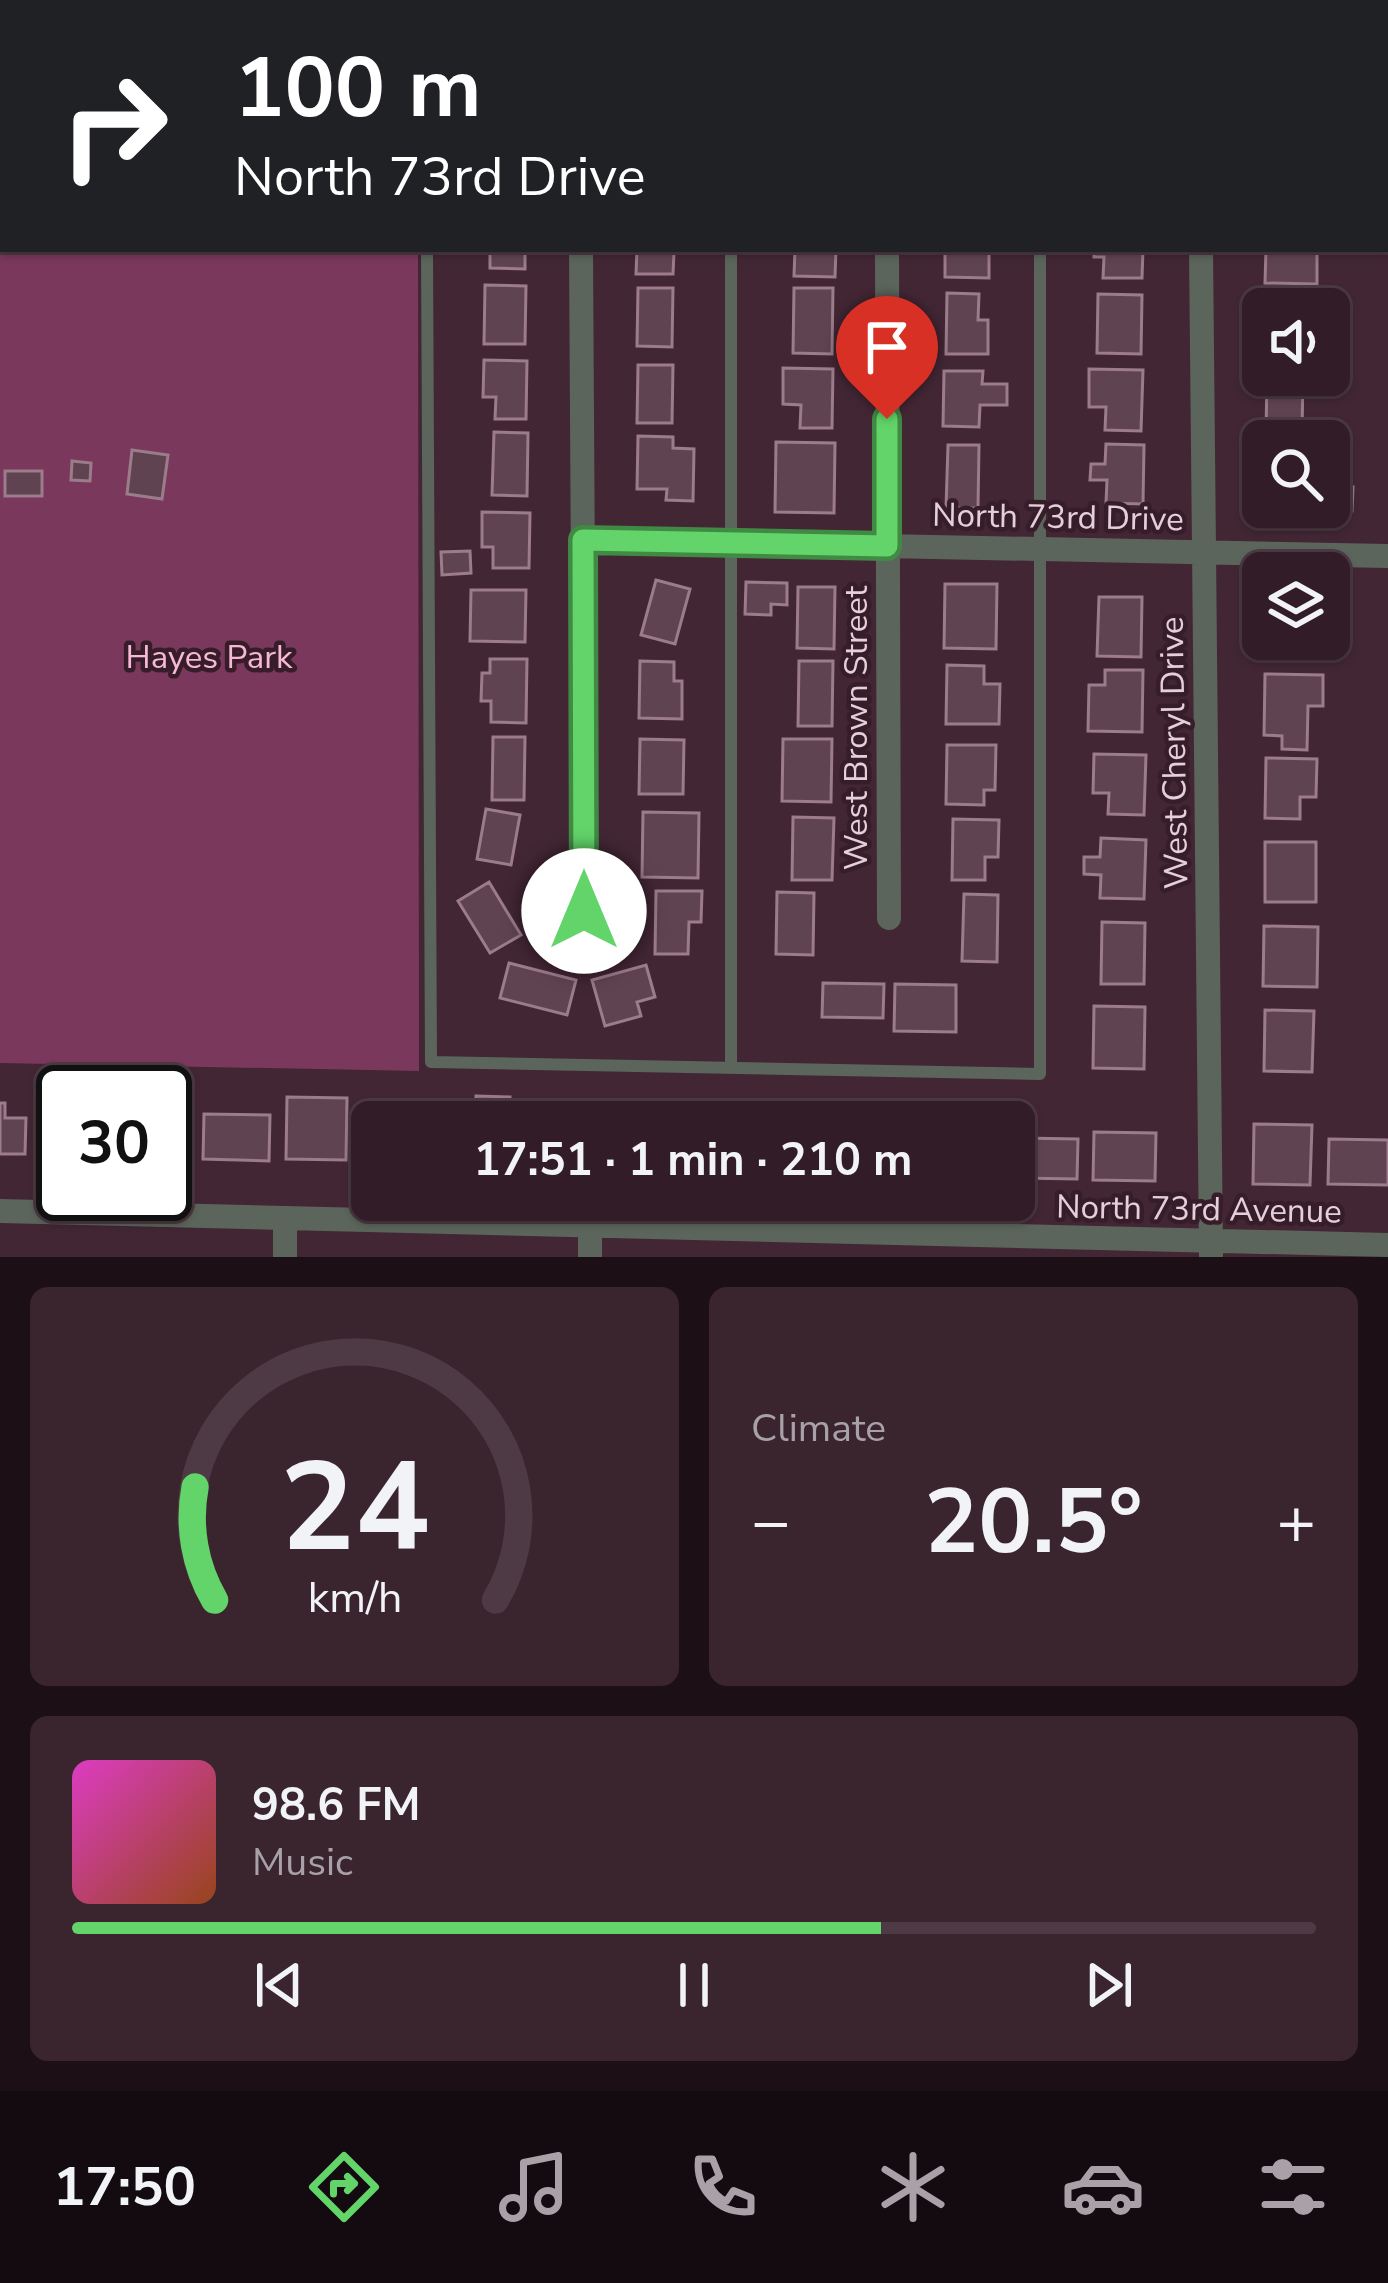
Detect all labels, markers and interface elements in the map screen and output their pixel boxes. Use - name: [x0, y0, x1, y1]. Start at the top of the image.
- text: 100 m: [234, 31, 482, 146]
- icon: right: [36, 48, 192, 204]
- text: North 73rd Drive: [234, 140, 645, 214]
- map controls: [1242, 288, 1350, 660]
- button: sound: [1242, 288, 1350, 396]
- pin: [836, 296, 938, 419]
- icon: arrive: [854, 314, 920, 380]
- button: search: [1242, 420, 1350, 528]
- street label: North 73rd Drive: [932, 493, 1184, 542]
- button: layers: [1242, 552, 1350, 660]
- street label: West Brown Street: [834, 585, 879, 870]
- street label: West Cheryl Drive: [1150, 616, 1199, 890]
- park label: Hayes Park: [126, 635, 293, 680]
- position arrow: [521, 848, 647, 974]
- speed limit sign: 30: [36, 1065, 192, 1221]
- text: 17:51 · 1 min · 210 m: [473, 1130, 913, 1191]
- street label: North 73rd Avenue: [1056, 1185, 1342, 1234]
- text: Climate: [751, 1402, 886, 1455]
- text: 24: [280, 1423, 429, 1593]
- text: 20.5°: [924, 1461, 1143, 1584]
- text: −: [751, 1477, 791, 1567]
- text: +: [1276, 1477, 1316, 1567]
- text: km/h: [307, 1568, 402, 1626]
- text: 98.6 FM: [252, 1775, 421, 1836]
- text: Music: [252, 1836, 353, 1889]
- icon: previous: [246, 1952, 312, 2018]
- icon: pause: [661, 1952, 727, 2018]
- icon: next: [1076, 1952, 1142, 2018]
- icon: directions: [302, 2145, 386, 2229]
- icon: music: [492, 2145, 576, 2229]
- icon: phone: [681, 2145, 765, 2229]
- icon: climate: [871, 2145, 955, 2229]
- icon: car: [1061, 2145, 1145, 2229]
- icon: filters: [1251, 2145, 1335, 2229]
- text: 17:50: [53, 2150, 196, 2224]

